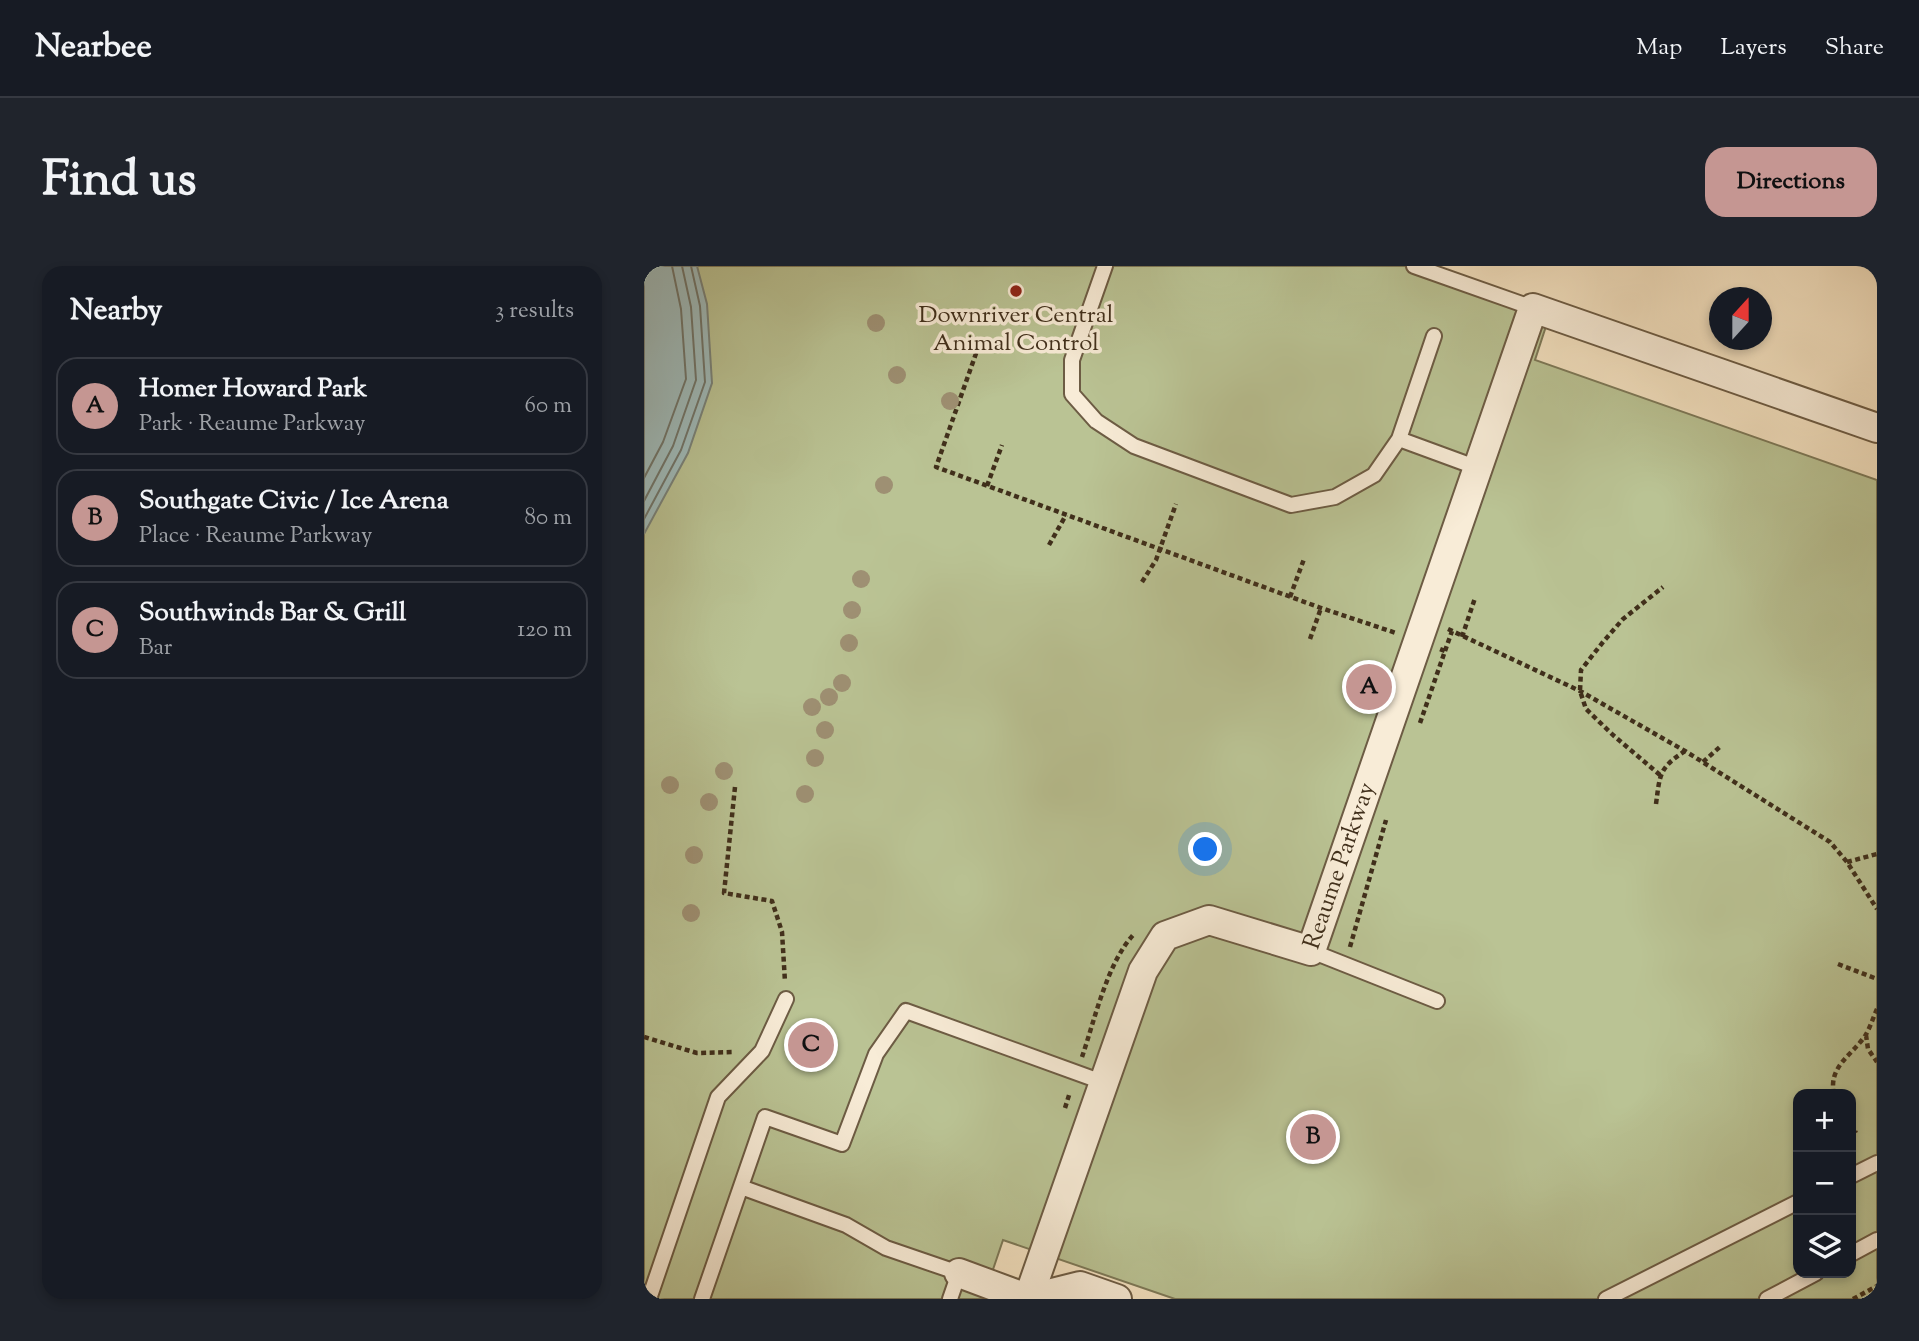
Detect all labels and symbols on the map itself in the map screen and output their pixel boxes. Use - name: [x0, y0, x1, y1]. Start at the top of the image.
- marker: Downriver Central Animal Control: [1008, 283, 1024, 299]
- north arrow: [1709, 287, 1772, 350]
- place label: Downriver Central Animal Control: [919, 299, 1114, 361]
- pin: A: [1346, 661, 1392, 713]
- street label: Reaume Parkway: [1296, 778, 1385, 954]
- your location: [1188, 832, 1222, 866]
- pin: C: [788, 1019, 834, 1071]
- pin: B: [1290, 1111, 1336, 1163]

